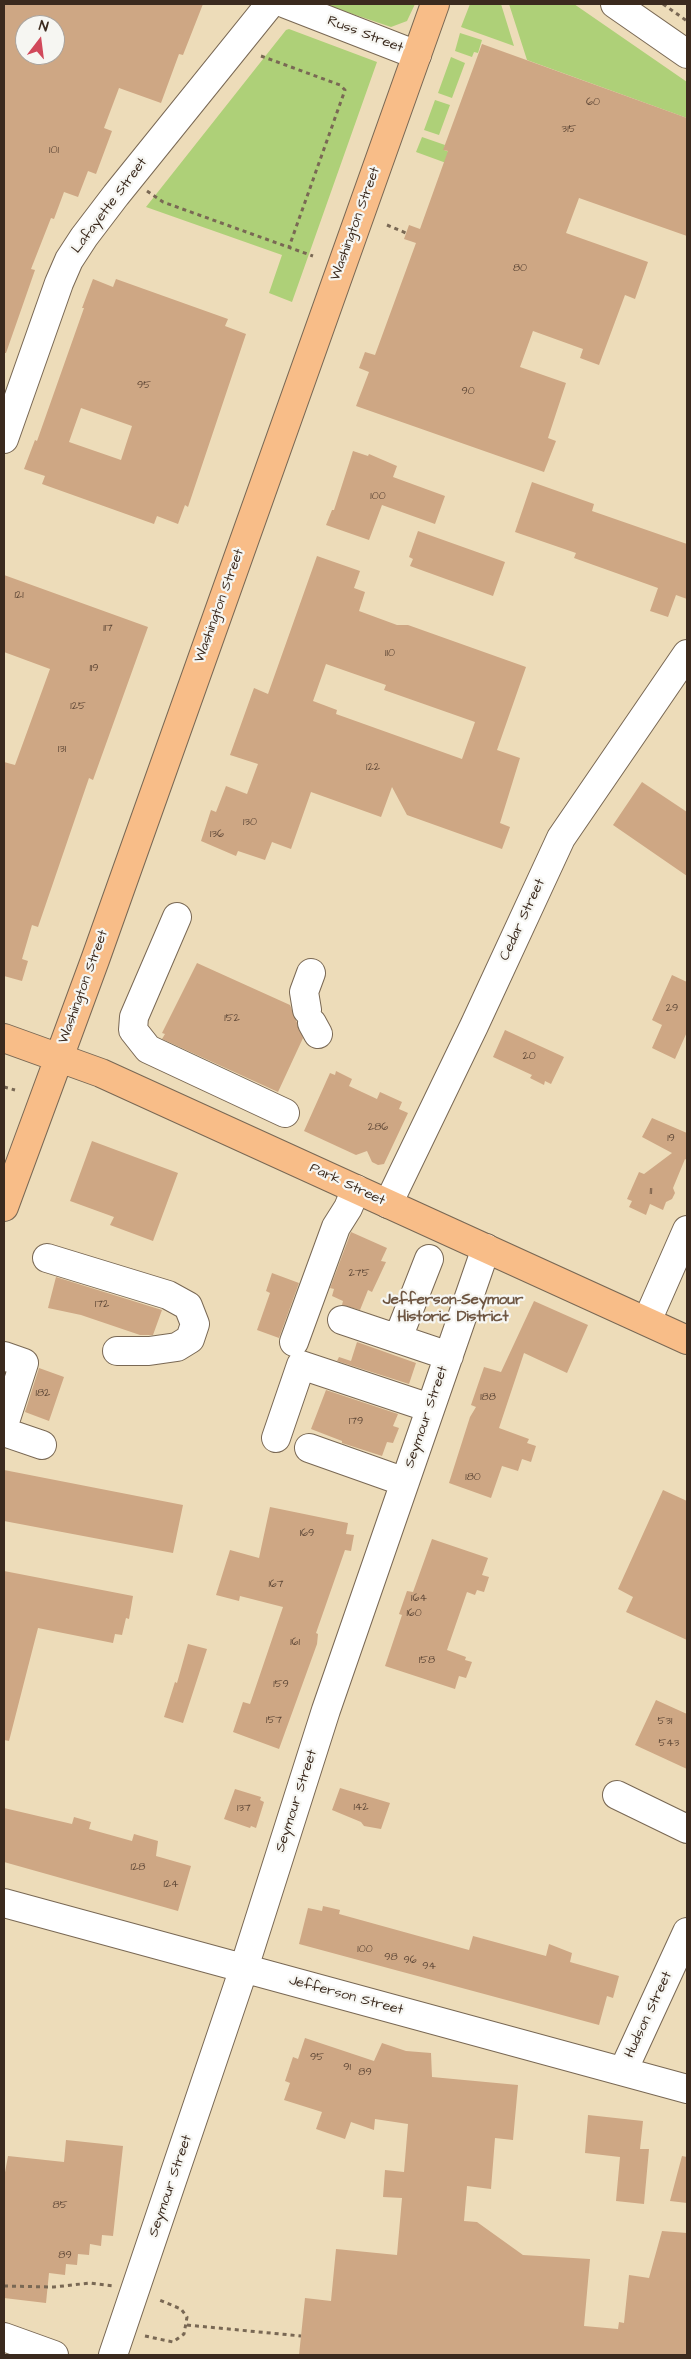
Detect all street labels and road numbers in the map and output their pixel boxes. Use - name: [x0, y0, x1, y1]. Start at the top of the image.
- street label: Russ Street: [325, 13, 405, 57]
- street label: Lafayette Street: [69, 155, 151, 257]
- street label: Washington Street: [328, 165, 384, 283]
- street label: Washington Street: [192, 547, 248, 665]
- street label: Cedar Street: [497, 876, 549, 964]
- street label: Washington Street: [56, 928, 112, 1046]
- street label: Park Street: [307, 1160, 387, 1210]
- street label: Seymour Street: [402, 1364, 452, 1470]
- street label: Seymour Street: [273, 1748, 321, 1854]
- street label: Hudson Street: [622, 1969, 676, 2061]
- street label: Jefferson Street: [287, 1973, 405, 2019]
- street label: Seymour Street: [146, 2133, 196, 2239]

